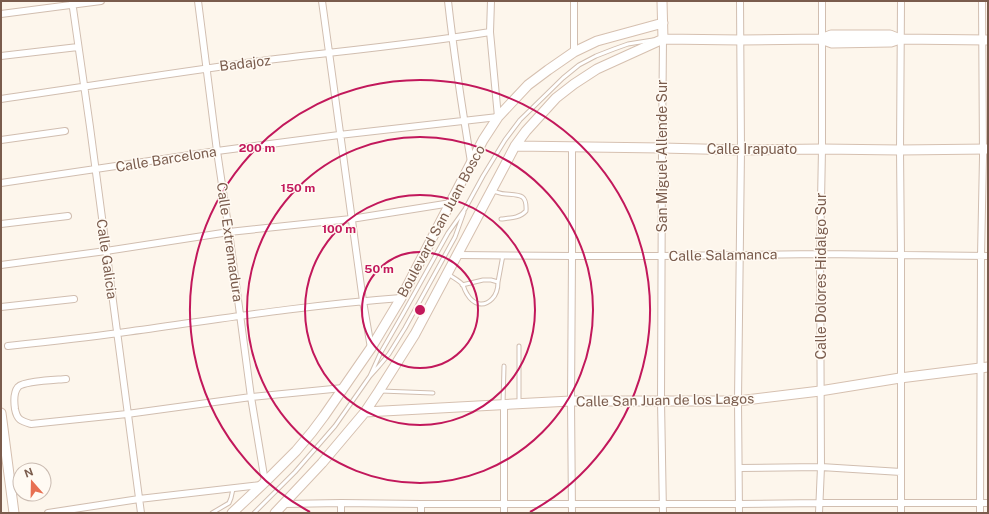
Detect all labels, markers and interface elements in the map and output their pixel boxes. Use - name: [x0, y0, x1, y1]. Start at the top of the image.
- street label: Badajoz: [219, 52, 272, 74]
- street label: San Miguel Allende Sur: [654, 79, 670, 233]
- text: 200 m: [239, 141, 275, 155]
- street label: Calle Irapuato: [707, 141, 797, 157]
- street label: Boulevard San Juan Bosco: [394, 142, 488, 300]
- street label: Calle Barcelona: [114, 143, 218, 175]
- street label: Calle Extremadura: [214, 181, 246, 303]
- text: 150 m: [281, 181, 315, 195]
- street label: Calle Dolores Hidalgo Sur: [813, 192, 829, 360]
- street label: Calle Galicia: [93, 218, 121, 300]
- text: 100 m: [322, 222, 356, 236]
- street label: Calle Salamanca: [669, 246, 777, 264]
- text: 50 m: [364, 262, 394, 276]
- centre of rings: [413, 303, 427, 317]
- street label: Calle San Juan de los Lagos: [576, 390, 754, 410]
- north arrow: [12, 462, 52, 502]
- text: N: [22, 465, 35, 480]

